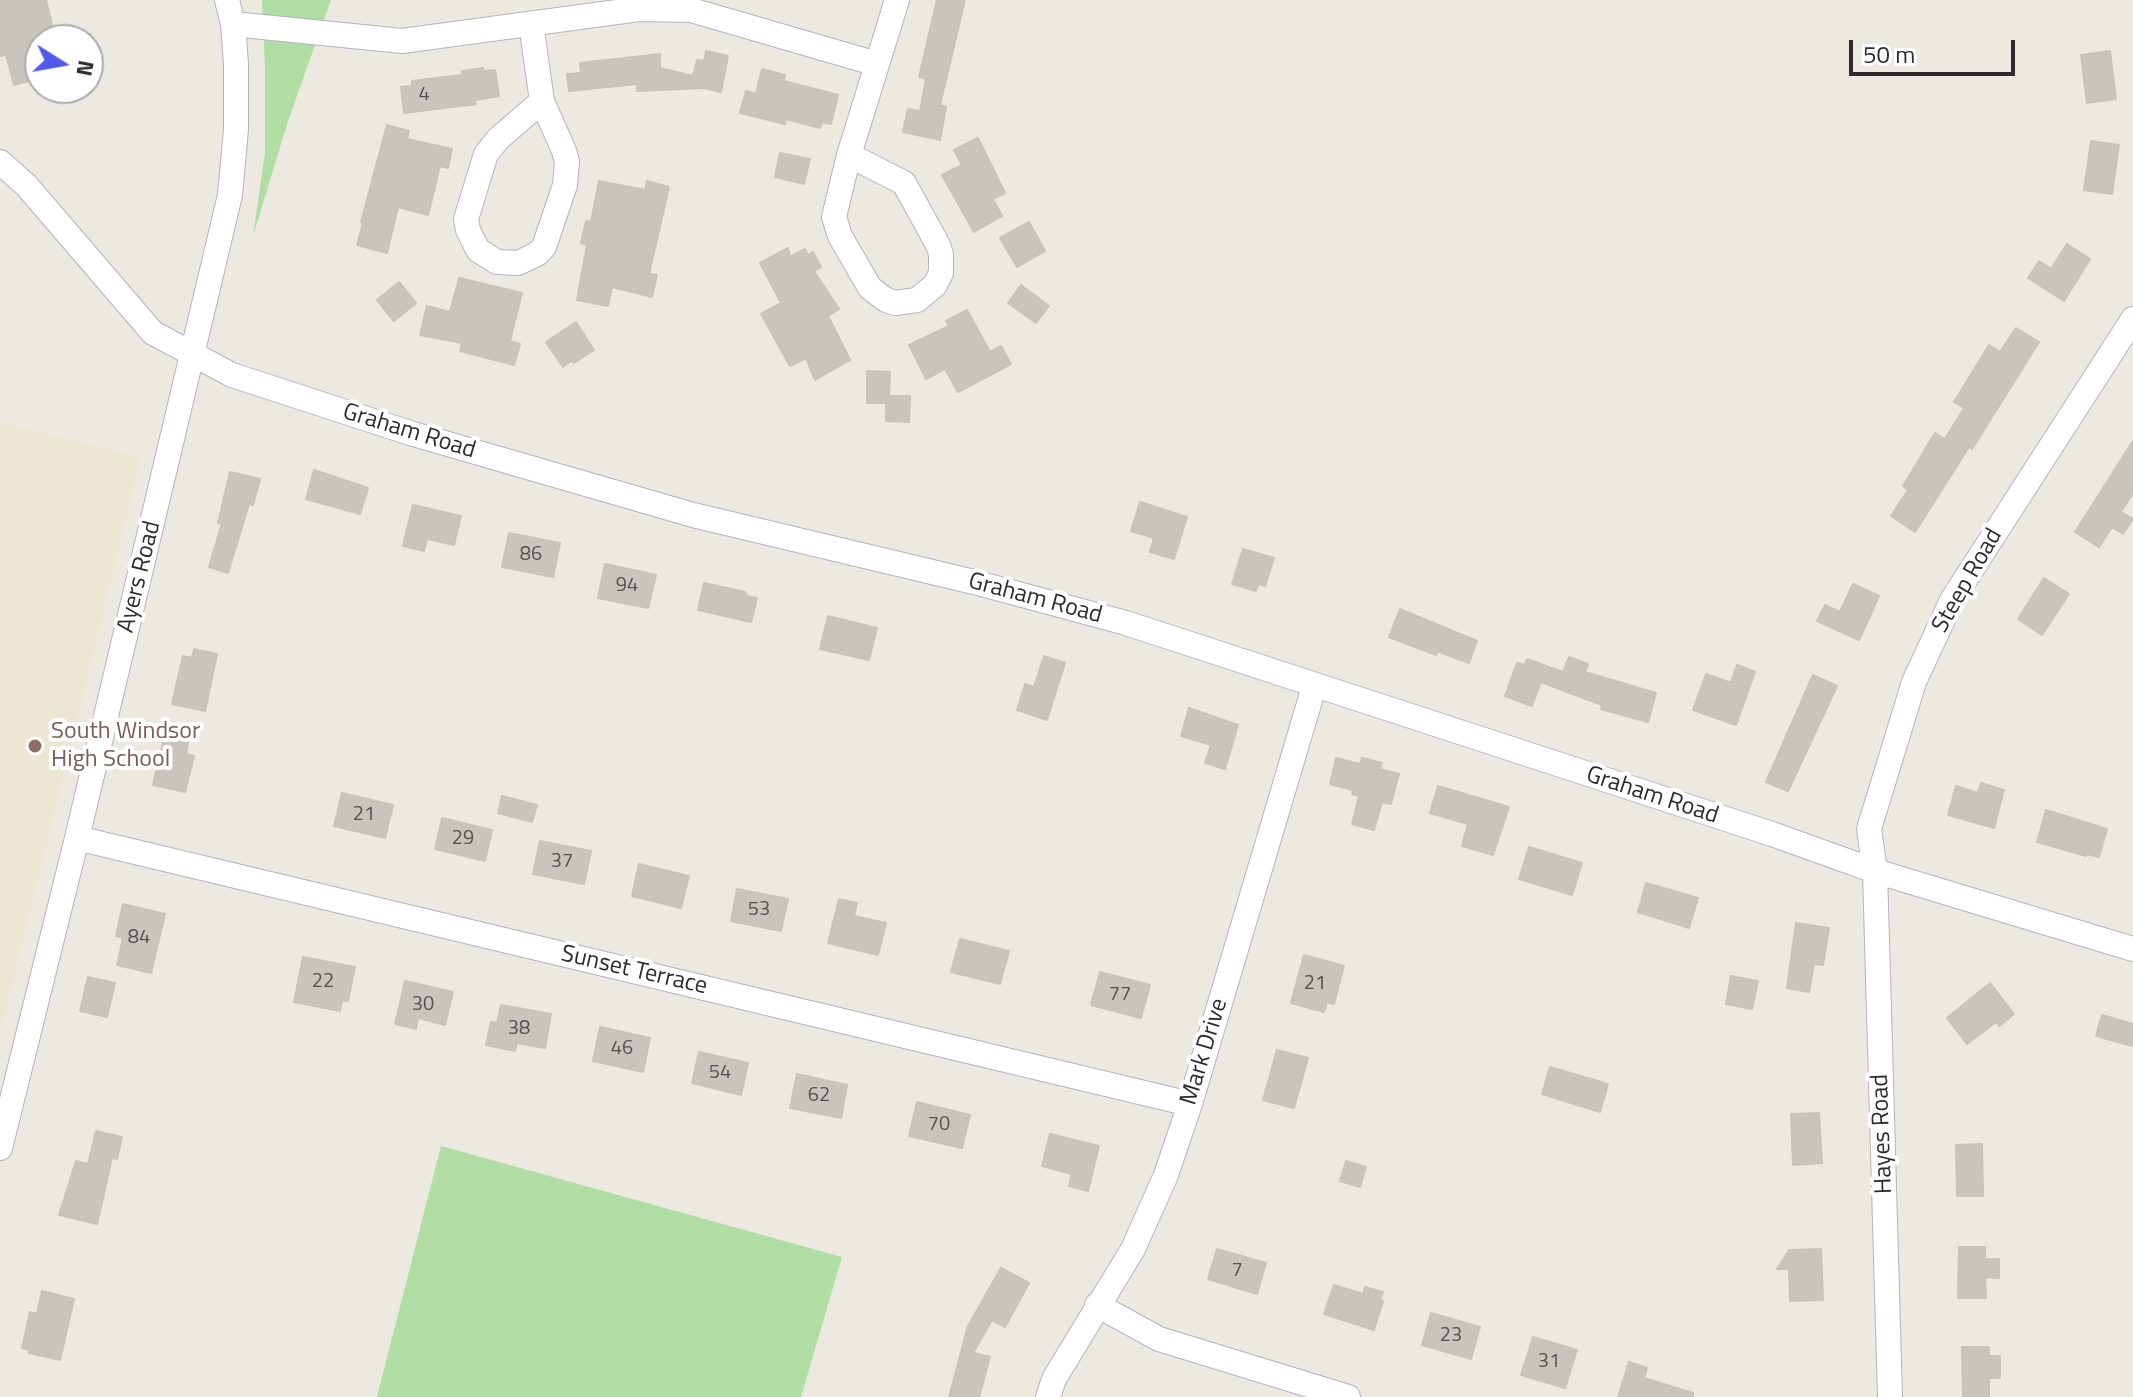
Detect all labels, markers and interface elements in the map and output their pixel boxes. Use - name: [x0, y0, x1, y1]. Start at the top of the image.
- north arrow: [24, 24, 104, 104]
- scale bar: [1853, 24, 2019, 74]
- text: 50 m: [1863, 36, 1915, 72]
- text: N: [67, 57, 104, 79]
- house number: 4: [418, 83, 430, 107]
- street label: Graham Road: [339, 398, 479, 466]
- street label: Ayers Road: [112, 518, 168, 636]
- street label: Steep Road: [1927, 524, 2009, 638]
- house number: 86: [520, 543, 542, 567]
- street label: Graham Road: [965, 567, 1105, 631]
- house number: 94: [616, 574, 638, 598]
- place label: South Windsor High School: [51, 718, 200, 774]
- marker: South Windsor High School: [26, 737, 44, 755]
- street label: Graham Road: [1582, 761, 1722, 831]
- house number: 21: [353, 803, 375, 827]
- house number: 29: [452, 827, 474, 851]
- house number: 37: [551, 850, 573, 874]
- house number: 53: [748, 898, 770, 922]
- house number: 84: [128, 926, 150, 950]
- street label: Sunset Terrace: [558, 940, 710, 1002]
- house number: 22: [312, 970, 334, 994]
- house number: 21: [1304, 972, 1326, 996]
- house number: 77: [1109, 983, 1131, 1007]
- house number: 30: [412, 993, 434, 1017]
- street label: Mark Drive: [1175, 995, 1235, 1109]
- house number: 38: [508, 1017, 530, 1041]
- house number: 46: [611, 1037, 633, 1061]
- house number: 54: [709, 1061, 731, 1085]
- street label: Hayes Road: [1867, 1074, 1899, 1194]
- house number: 62: [808, 1084, 830, 1108]
- house number: 70: [928, 1113, 950, 1137]
- house number: 7: [1231, 1259, 1243, 1283]
- house number: 23: [1440, 1324, 1462, 1348]
- house number: 31: [1538, 1350, 1560, 1374]

